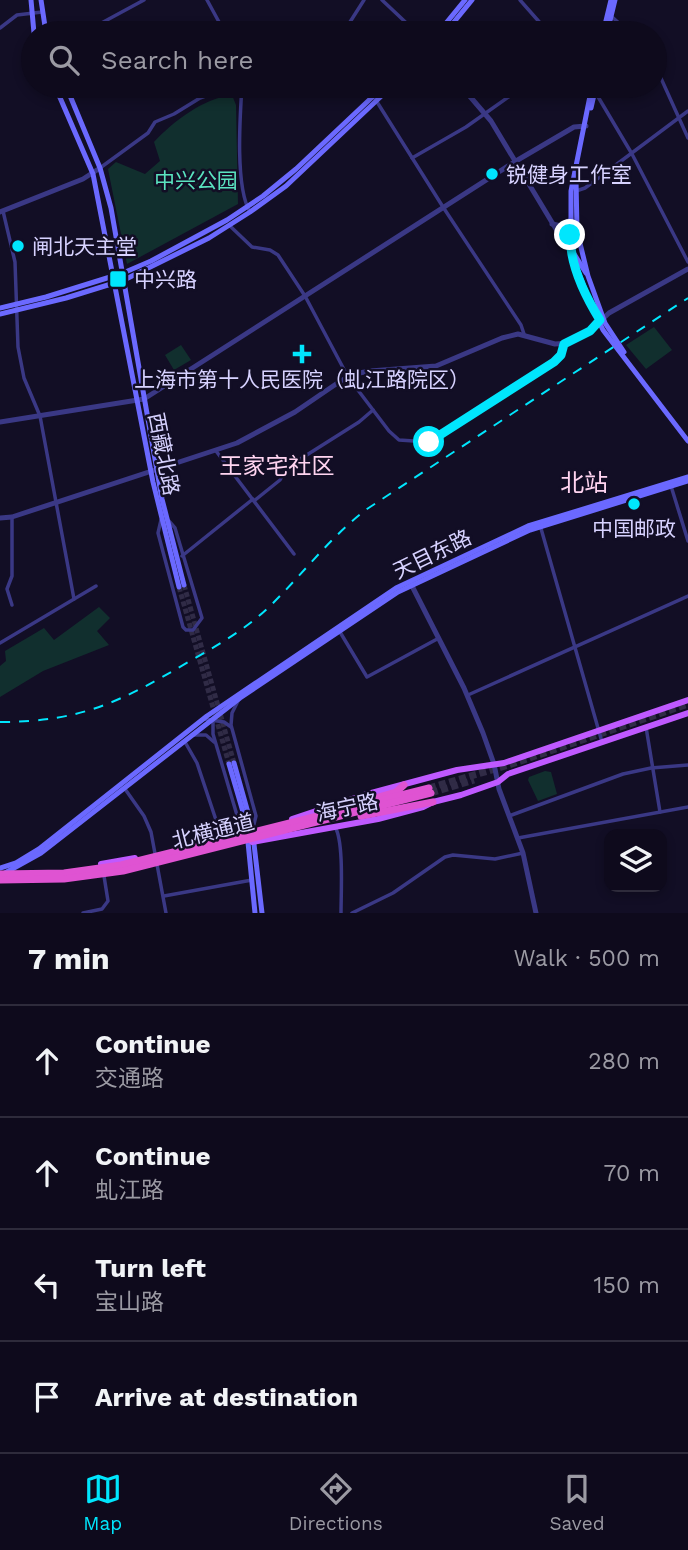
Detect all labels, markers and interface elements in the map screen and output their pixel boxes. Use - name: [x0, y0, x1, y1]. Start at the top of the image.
- search box: [21, 21, 667, 98]
- icon: search: [45, 41, 83, 79]
- text: Search here: [101, 45, 253, 75]
- place label: 锐健身工作室: [506, 162, 632, 187]
- marker: 锐健身工作室: [484, 166, 500, 182]
- park label: 中兴公园: [154, 168, 238, 193]
- route end: [554, 219, 585, 250]
- place label: 闸北天主堂: [32, 234, 137, 259]
- marker: 闸北天主堂: [10, 238, 26, 254]
- place label: 中兴路: [134, 267, 197, 292]
- marker: 中兴路: [108, 269, 128, 289]
- marker: 上海市第十人民医院（虬江路院区）: [292, 344, 312, 364]
- place label: 上海市第十人民医院（虬江路院区）: [134, 367, 470, 392]
- street label: 西藏北路: [144, 410, 184, 498]
- route start: [413, 426, 444, 457]
- district label: 王家宅社区: [220, 453, 335, 480]
- district label: 北站: [560, 469, 608, 497]
- marker: 中国邮政: [626, 496, 642, 512]
- place label: 中国邮政: [592, 516, 676, 541]
- street label: 天目东路: [389, 524, 475, 584]
- street label: 海宁路: [314, 788, 380, 826]
- street label: 北横通道: [169, 809, 257, 853]
- map controls: [604, 829, 667, 892]
- button: layers: [604, 829, 667, 892]
- text: 7 min: [28, 941, 110, 976]
- text: Walk · 500 m: [514, 945, 660, 972]
- text: Continue: [95, 1029, 211, 1059]
- icon: ahead: [28, 1042, 66, 1080]
- text: 280 m: [588, 1048, 660, 1075]
- text: 交通路: [95, 1065, 164, 1092]
- text: Continue: [95, 1141, 211, 1171]
- icon: ahead: [28, 1154, 66, 1192]
- text: 70 m: [603, 1160, 660, 1187]
- text: 虬江路: [95, 1177, 164, 1204]
- text: Turn left: [95, 1253, 206, 1283]
- icon: left: [28, 1266, 66, 1304]
- text: 150 m: [594, 1272, 660, 1299]
- text: 宝山路: [95, 1289, 164, 1316]
- icon: arrive: [28, 1378, 66, 1416]
- text: Arrive at destination: [95, 1382, 358, 1412]
- tab: Map: [83, 1470, 122, 1535]
- tab: Directions: [289, 1470, 383, 1535]
- tab: Saved: [549, 1470, 605, 1535]

